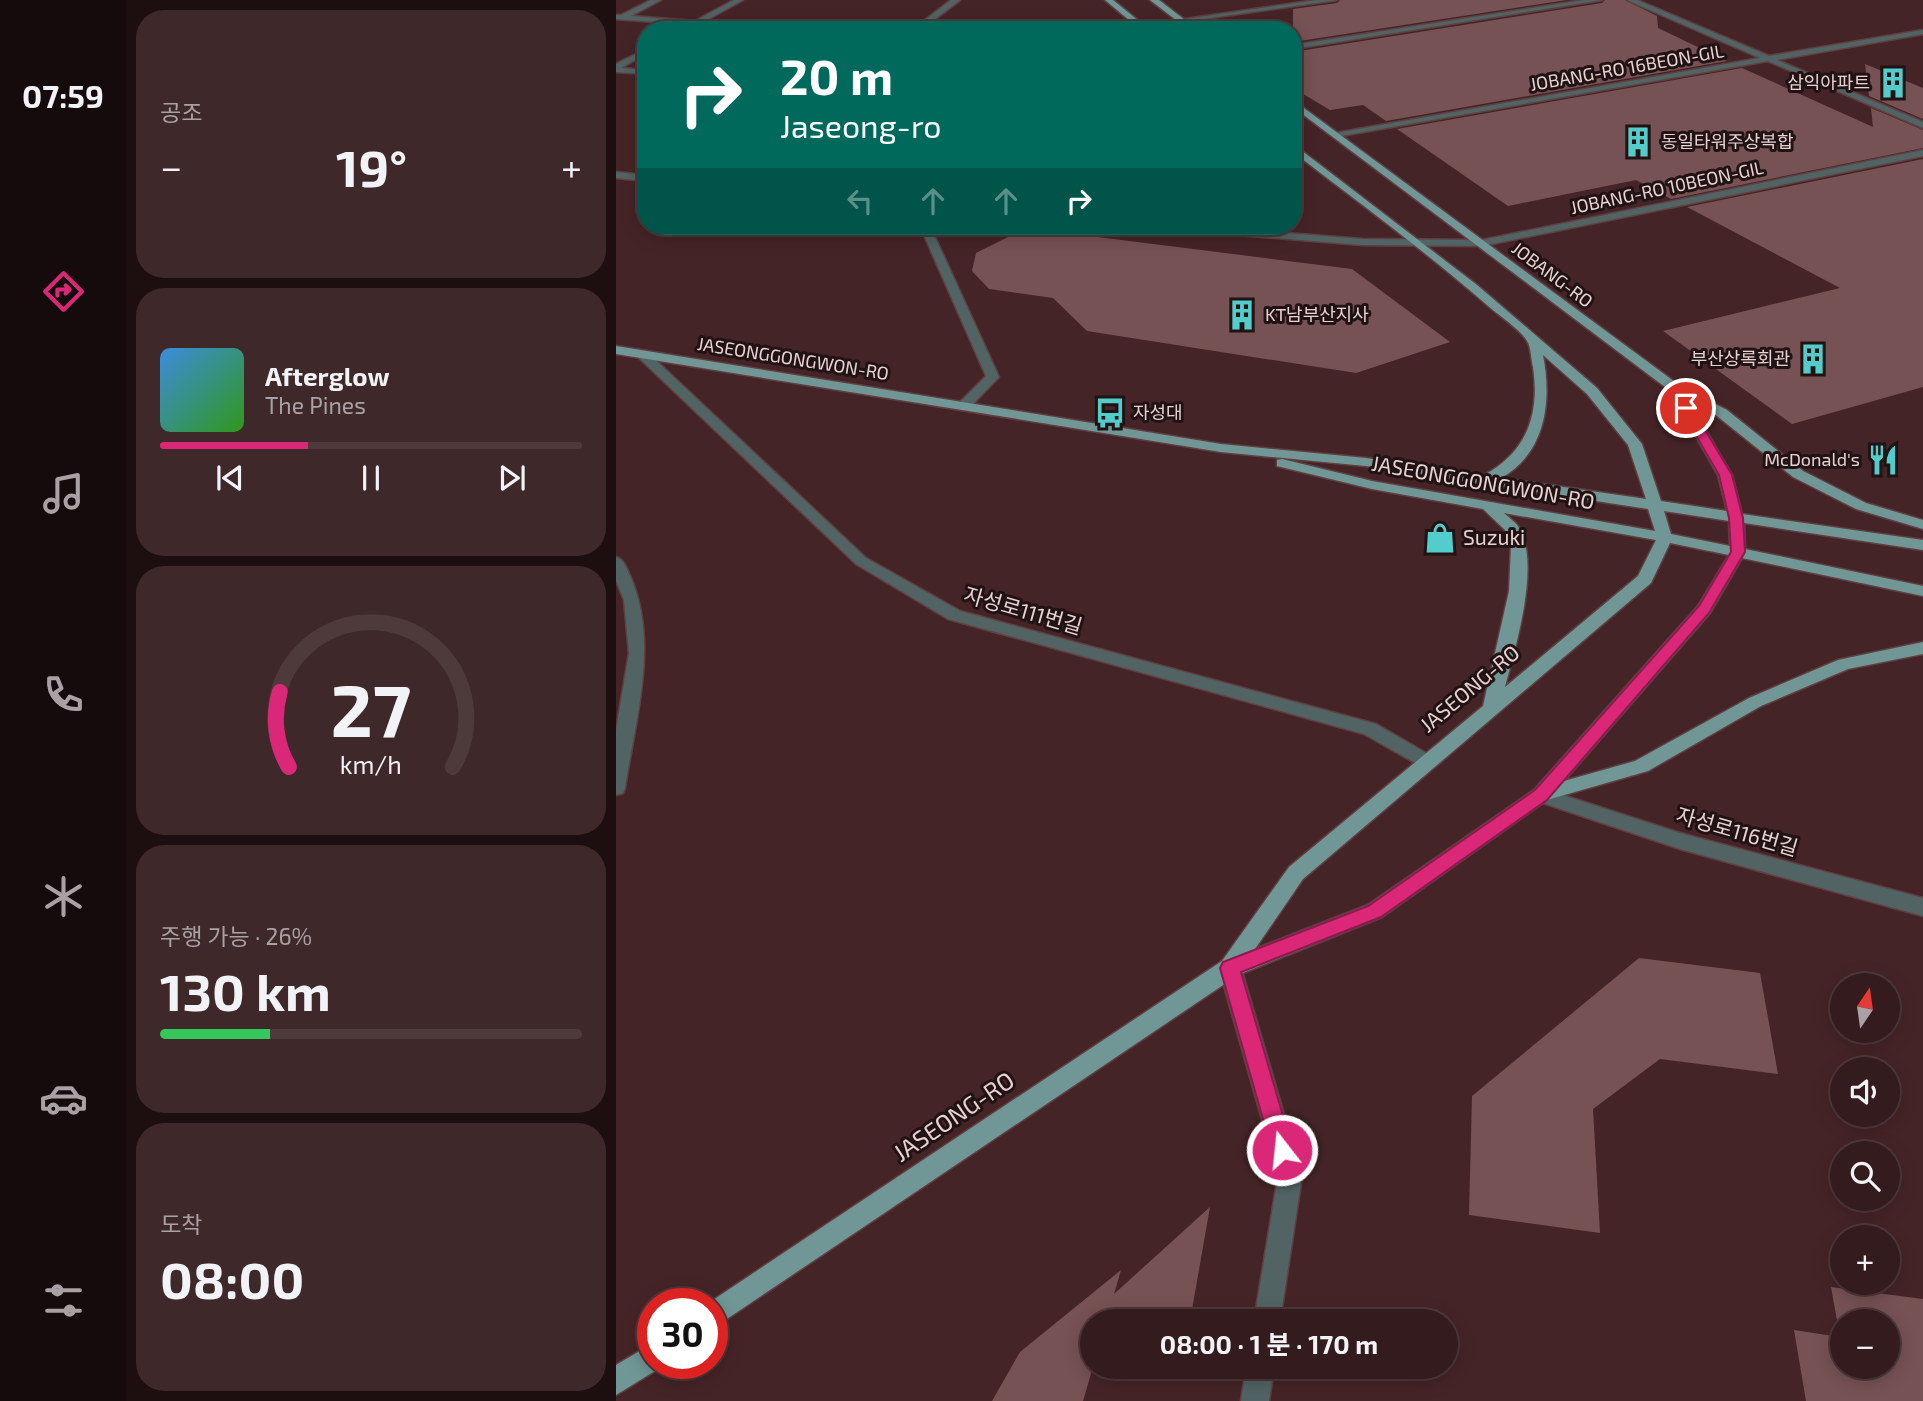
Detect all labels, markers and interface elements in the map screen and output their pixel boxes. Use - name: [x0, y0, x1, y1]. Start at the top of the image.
- street label: JOBANG-RO 16BEON-GIL: [1528, 39, 1725, 95]
- text: 20 m: [780, 46, 893, 105]
- icon: right: [665, 49, 756, 140]
- building icon: 삼익아파트: [1876, 66, 1910, 100]
- place label: 삼익아파트: [1787, 71, 1870, 93]
- text: 07:59: [22, 76, 104, 114]
- text: 공조: [160, 98, 202, 126]
- text: Jaseong-ro: [780, 106, 941, 144]
- building icon: 동일타워주상복합: [1621, 125, 1655, 159]
- place label: 동일타워주상복합: [1661, 130, 1793, 152]
- text: 19°: [336, 135, 407, 197]
- text: −: [160, 143, 182, 189]
- text: +: [561, 143, 582, 189]
- street label: JOBANG-RO 10BEON-GIL: [1568, 156, 1765, 218]
- icon: left: [841, 182, 879, 220]
- icon: ahead: [914, 182, 952, 220]
- icon: ahead: [987, 182, 1025, 220]
- icon: right: [1060, 182, 1098, 220]
- street label: JOBANG-RO: [1508, 237, 1597, 312]
- icon: directions: [39, 267, 88, 316]
- building icon: KT남부산지사: [1225, 298, 1259, 332]
- place label: KT남부산지사: [1265, 303, 1369, 325]
- street label: JASEONGGONGWON-RO: [696, 332, 891, 384]
- building icon: 부산상록회관: [1796, 342, 1830, 376]
- place label: 부산상록회관: [1691, 347, 1790, 369]
- text: Afterglow: [265, 360, 390, 391]
- pin: [1656, 378, 1716, 438]
- icon: arrive: [1667, 389, 1705, 427]
- text: The Pines: [265, 391, 366, 419]
- bus stop icon: 자성대: [1093, 396, 1127, 430]
- place label: 자성대: [1133, 401, 1183, 423]
- restaurant icon: McDonald's: [1866, 443, 1900, 477]
- place label: McDonald's: [1764, 448, 1860, 470]
- street label: JASEONGGONGWON-RO: [1370, 450, 1597, 513]
- icon: previous: [211, 459, 249, 497]
- icon: pause: [352, 459, 390, 497]
- icon: next: [493, 459, 531, 497]
- icon: music: [39, 469, 88, 518]
- shop icon: Suzuki: [1423, 521, 1457, 555]
- place label: Suzuki: [1463, 524, 1525, 549]
- street label: 자성로111번길: [961, 581, 1085, 638]
- street label: JASEONG-RO: [1414, 639, 1524, 737]
- text: 27: [331, 664, 411, 752]
- icon: phone: [39, 670, 88, 719]
- text: km/h: [340, 748, 402, 778]
- street label: 자성로116번길: [1674, 801, 1801, 860]
- icon: climate: [39, 872, 88, 921]
- text: 주행 가능 · 26%: [160, 922, 312, 950]
- text: 130 km: [160, 959, 331, 1021]
- north arrow: [1830, 973, 1900, 1043]
- map controls: [1830, 973, 1900, 1379]
- button: sound: [1830, 1057, 1900, 1127]
- street label: JASEONG-RO: [887, 1065, 1019, 1167]
- icon: car: [39, 1074, 88, 1123]
- position arrow: [1245, 1113, 1319, 1187]
- button: search: [1830, 1141, 1900, 1211]
- text: 도착: [160, 1210, 202, 1238]
- button: +: [1830, 1225, 1900, 1295]
- text: 08:00: [160, 1247, 304, 1309]
- icon: filters: [39, 1276, 88, 1325]
- speed limit sign: 30: [637, 1288, 728, 1379]
- button: −: [1830, 1309, 1900, 1379]
- text: 08:00 · 1 분 · 170 m: [1160, 1328, 1378, 1359]

